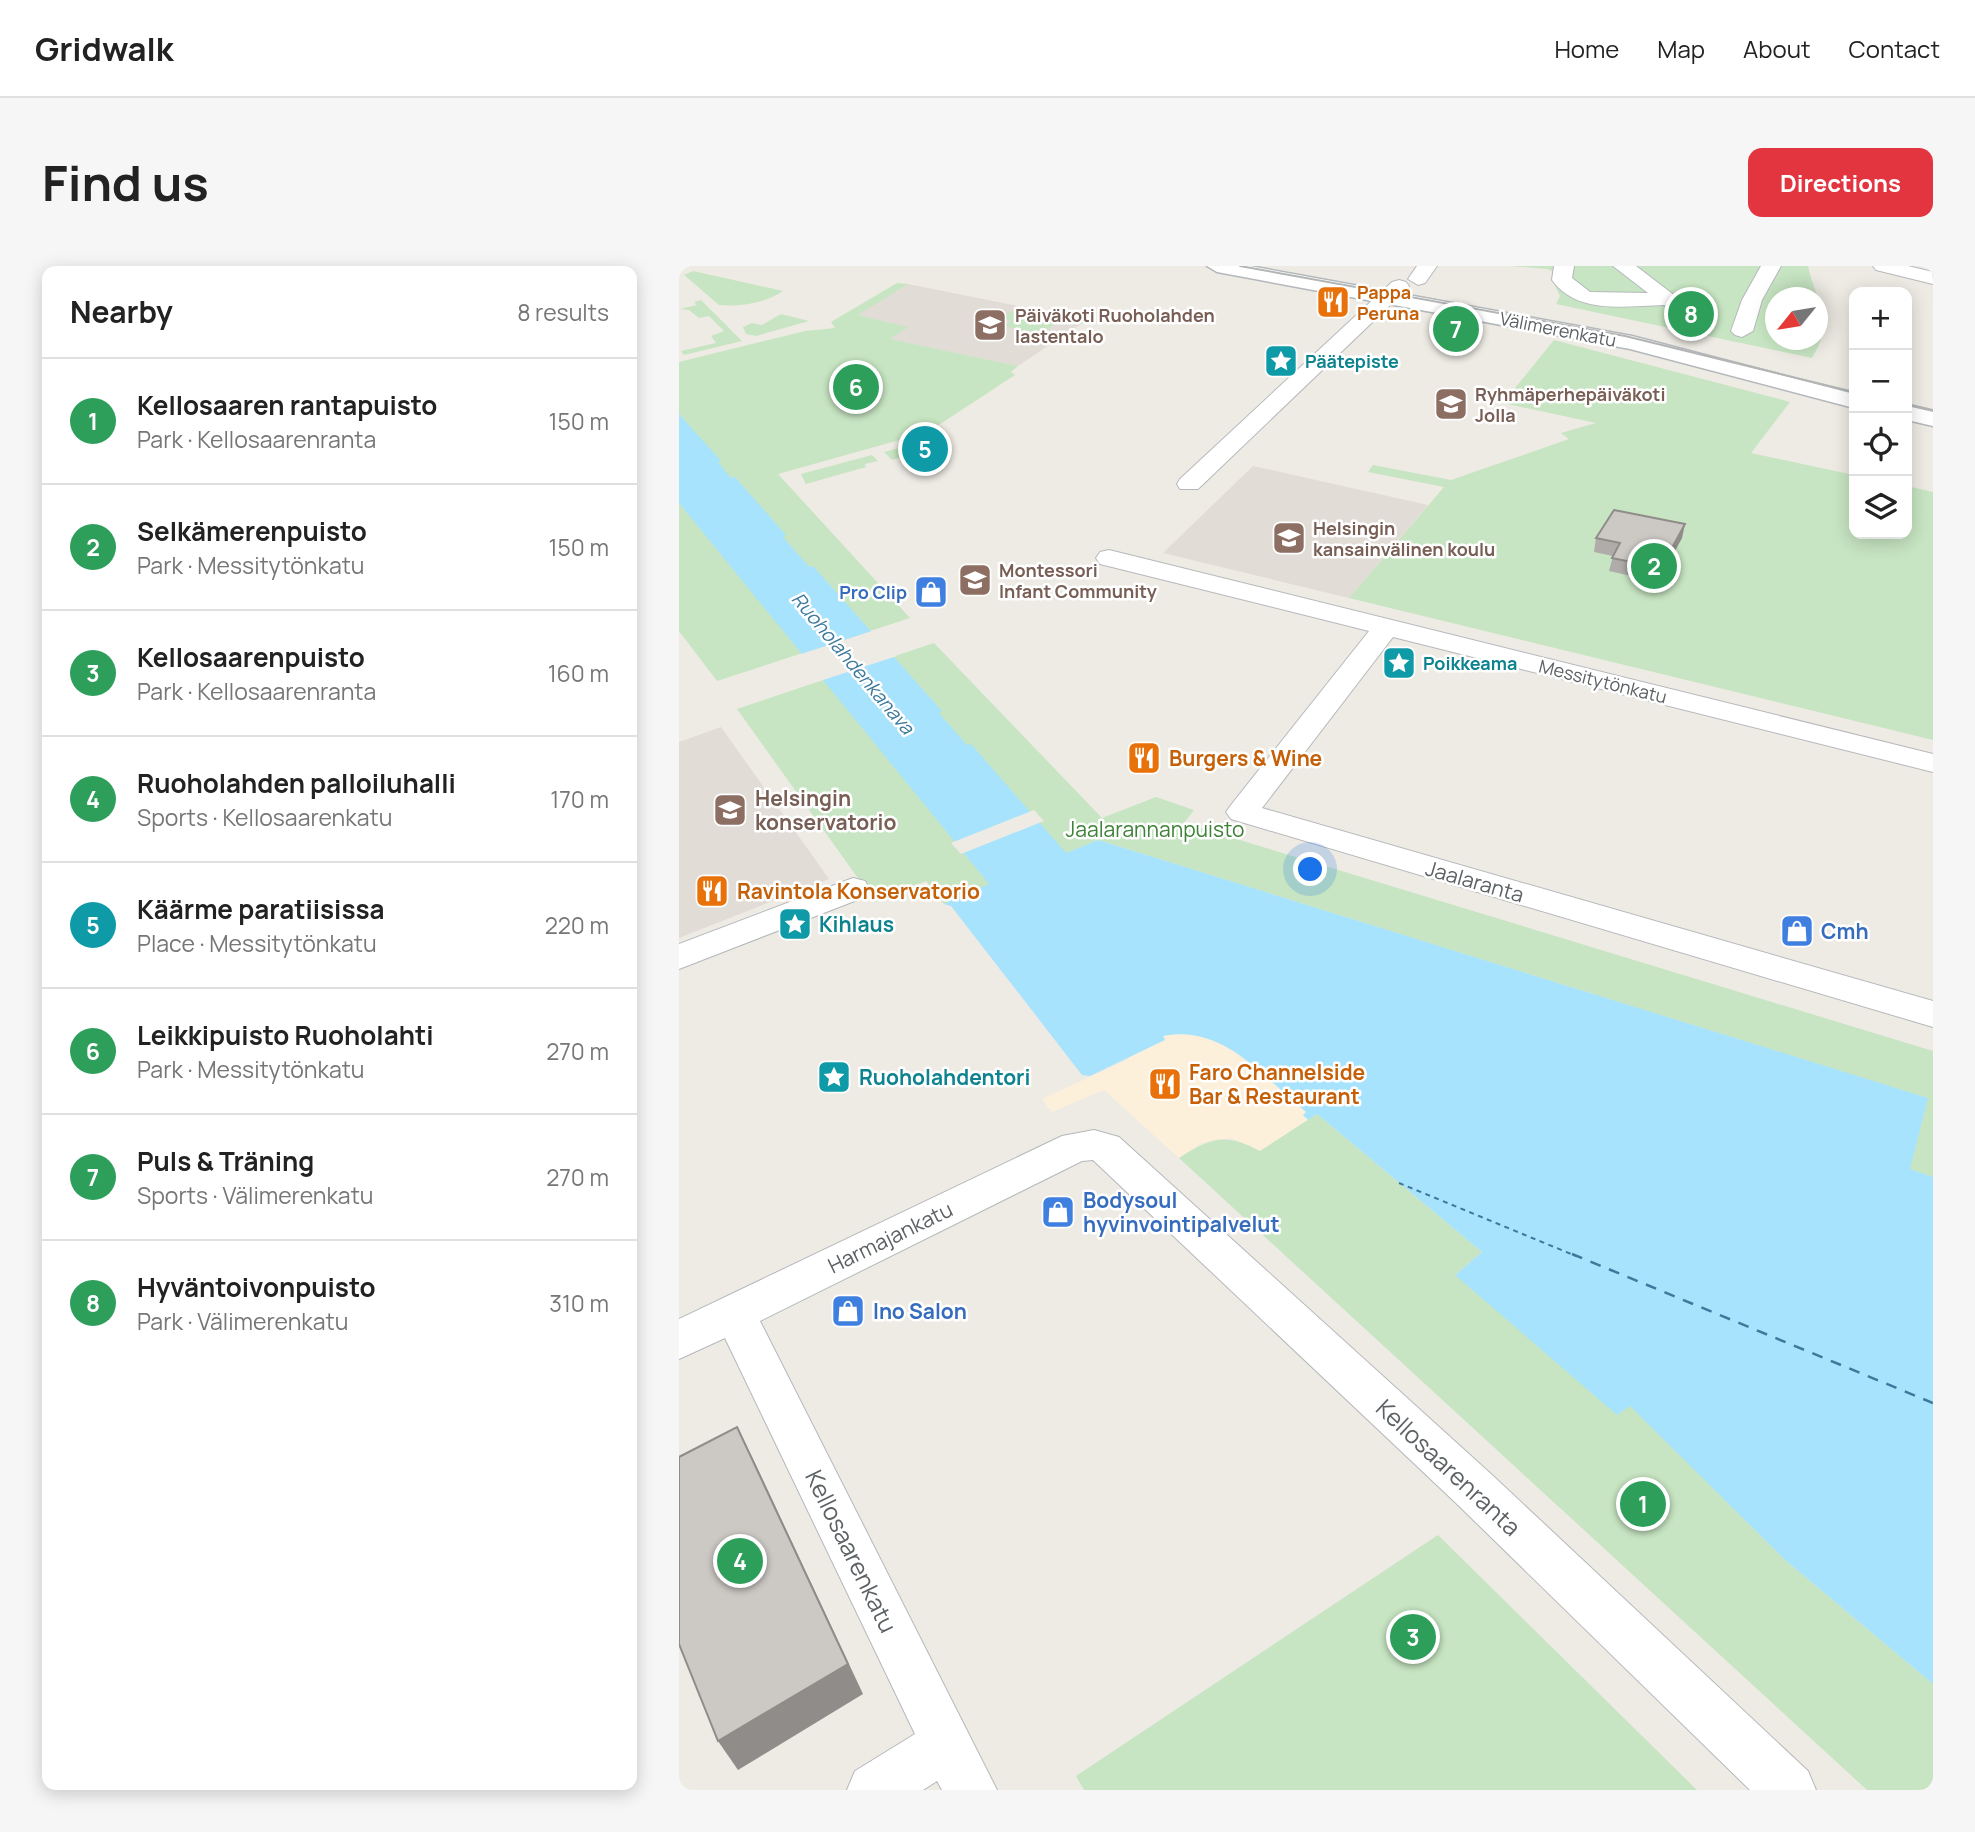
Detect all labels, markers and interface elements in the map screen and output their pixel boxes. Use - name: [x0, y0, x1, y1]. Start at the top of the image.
- text: Gridwalk: [35, 26, 173, 71]
- text: Home: [1554, 32, 1619, 65]
- text: Map: [1657, 32, 1705, 65]
- text: About: [1743, 32, 1811, 65]
- text: Contact: [1849, 32, 1940, 65]
- button: Directions: [1748, 148, 1933, 217]
- text: Find us: [42, 149, 209, 216]
- place label: Pappa Peruna: [1357, 280, 1419, 325]
- restaurant icon: Pappa Peruna: [1314, 283, 1352, 321]
- north arrow: [1765, 287, 1828, 350]
- map controls: [1849, 287, 1912, 539]
- button: +: [1849, 287, 1912, 350]
- pin: 8: [1668, 288, 1714, 340]
- text: Nearby: [70, 291, 173, 332]
- text: 8 results: [517, 296, 609, 328]
- place label: Päiväkoti Ruoholahden lastentalo: [1015, 303, 1215, 348]
- pin: 7: [1433, 303, 1479, 355]
- school or university icon: Päiväkoti Ruoholahden lastentalo: [971, 306, 1009, 344]
- street label: Välimerenkatu: [1498, 306, 1618, 352]
- place icon: Päätepiste: [1262, 342, 1300, 380]
- place label: Päätepiste: [1305, 349, 1399, 373]
- button: −: [1849, 350, 1912, 413]
- pin: 6: [833, 361, 879, 413]
- place label: Ryhmäperhepäiväkoti Jolla: [1475, 382, 1665, 427]
- school or university icon: Ryhmäperhepäiväkoti Jolla: [1432, 385, 1470, 423]
- text: Kellosaaren rantapuisto: [137, 387, 437, 423]
- text: 1: [88, 405, 98, 437]
- text: 150 m: [549, 405, 609, 437]
- button: locate: [1849, 413, 1912, 476]
- text: Park · Kellosaarenranta: [137, 423, 376, 455]
- pin: 5: [902, 423, 948, 475]
- button: layers: [1849, 476, 1912, 539]
- text: Selkämerenpuisto: [137, 513, 367, 549]
- place label: Helsingin kansainvälinen koulu: [1313, 516, 1495, 561]
- school or university icon: Helsingin kansainvälinen koulu: [1270, 519, 1308, 557]
- text: 2: [86, 531, 100, 563]
- text: 150 m: [549, 531, 609, 563]
- pin: 2: [1631, 540, 1677, 592]
- text: Park · Messitytönkatu: [137, 549, 365, 581]
- place label: Montessori Infant Community: [999, 558, 1157, 603]
- school or university icon: Montessori Infant Community: [956, 561, 994, 599]
- shop icon: Pro Clip: [912, 573, 950, 611]
- place label: Pro Clip: [839, 580, 907, 604]
- water label: Ruoholahdenkanava: [786, 587, 921, 741]
- text: Kellosaarenpuisto: [137, 639, 365, 675]
- place icon: Poikkeama: [1380, 644, 1418, 682]
- place label: Poikkeama: [1423, 651, 1517, 675]
- street label: Messitytönkatu: [1537, 654, 1669, 708]
- text: 3: [86, 657, 100, 689]
- text: 160 m: [548, 657, 609, 689]
- text: Park · Kellosaarenranta: [137, 675, 376, 707]
- restaurant icon: Burgers & Wine: [1125, 739, 1163, 777]
- place label: Burgers & Wine: [1169, 744, 1322, 772]
- text: Ruoholahden palloiluhalli: [137, 765, 456, 801]
- text: 4: [86, 783, 100, 815]
- text: 170 m: [550, 783, 609, 815]
- place label: Helsingin konservatorio: [755, 784, 896, 836]
- school or university icon: Helsingin konservatorio: [711, 791, 749, 829]
- text: Sports · Kellosaarenkatu: [137, 801, 392, 833]
- park label: Jaalarannanpuisto: [1066, 815, 1244, 843]
- your location: [1293, 852, 1327, 886]
- street label: Jaalaranta: [1423, 854, 1527, 908]
- restaurant icon: Ravintola Konservatorio: [693, 872, 731, 910]
- place label: Ravintola Konservatorio: [737, 877, 980, 905]
- text: Käärme paratiisissa: [137, 891, 385, 927]
- place icon: Kihlaus: [776, 905, 814, 943]
- text: 5: [86, 909, 100, 941]
- text: 220 m: [545, 909, 609, 941]
- place label: Kihlaus: [819, 910, 894, 938]
- shop icon: Cmh: [1778, 912, 1816, 950]
- place label: Cmh: [1821, 917, 1869, 945]
- text: Place · Messitytönkatu: [137, 927, 377, 959]
- text: Leikkipuisto Ruoholahti: [137, 1017, 433, 1053]
- text: 6: [86, 1035, 100, 1067]
- text: 270 m: [546, 1035, 609, 1067]
- text: Park · Messitytönkatu: [137, 1053, 365, 1085]
- place icon: Ruoholahdentori: [815, 1058, 853, 1096]
- place label: Faro Channelside Bar & Restaurant: [1189, 1058, 1365, 1110]
- place label: Ruoholahdentori: [859, 1063, 1030, 1091]
- restaurant icon: Faro Channelside Bar & Restaurant: [1146, 1065, 1184, 1103]
- text: Puls & Träning: [137, 1143, 314, 1179]
- text: 7: [87, 1161, 99, 1193]
- text: 270 m: [546, 1161, 609, 1193]
- text: Sports · Välimerenkatu: [137, 1179, 374, 1211]
- place label: Bodysoul hyvinvointipalvelut: [1083, 1186, 1280, 1238]
- shop icon: Bodysoul hyvinvointipalvelut: [1039, 1193, 1077, 1231]
- street label: Harmajankatu: [823, 1195, 957, 1279]
- text: Hyväntoivonpuisto: [137, 1269, 376, 1305]
- text: 8: [86, 1287, 100, 1319]
- text: 310 m: [549, 1287, 609, 1319]
- shop icon: Ino Salon: [829, 1292, 867, 1330]
- place label: Ino Salon: [873, 1297, 967, 1325]
- text: Park · Välimerenkatu: [137, 1305, 348, 1337]
- street label: Kellosaarenranta: [1369, 1391, 1529, 1543]
- street label: Kellosaarenkatu: [798, 1464, 906, 1638]
- pin: 1: [1620, 1478, 1666, 1530]
- pin: 4: [717, 1535, 763, 1587]
- pin: 3: [1390, 1611, 1436, 1663]

